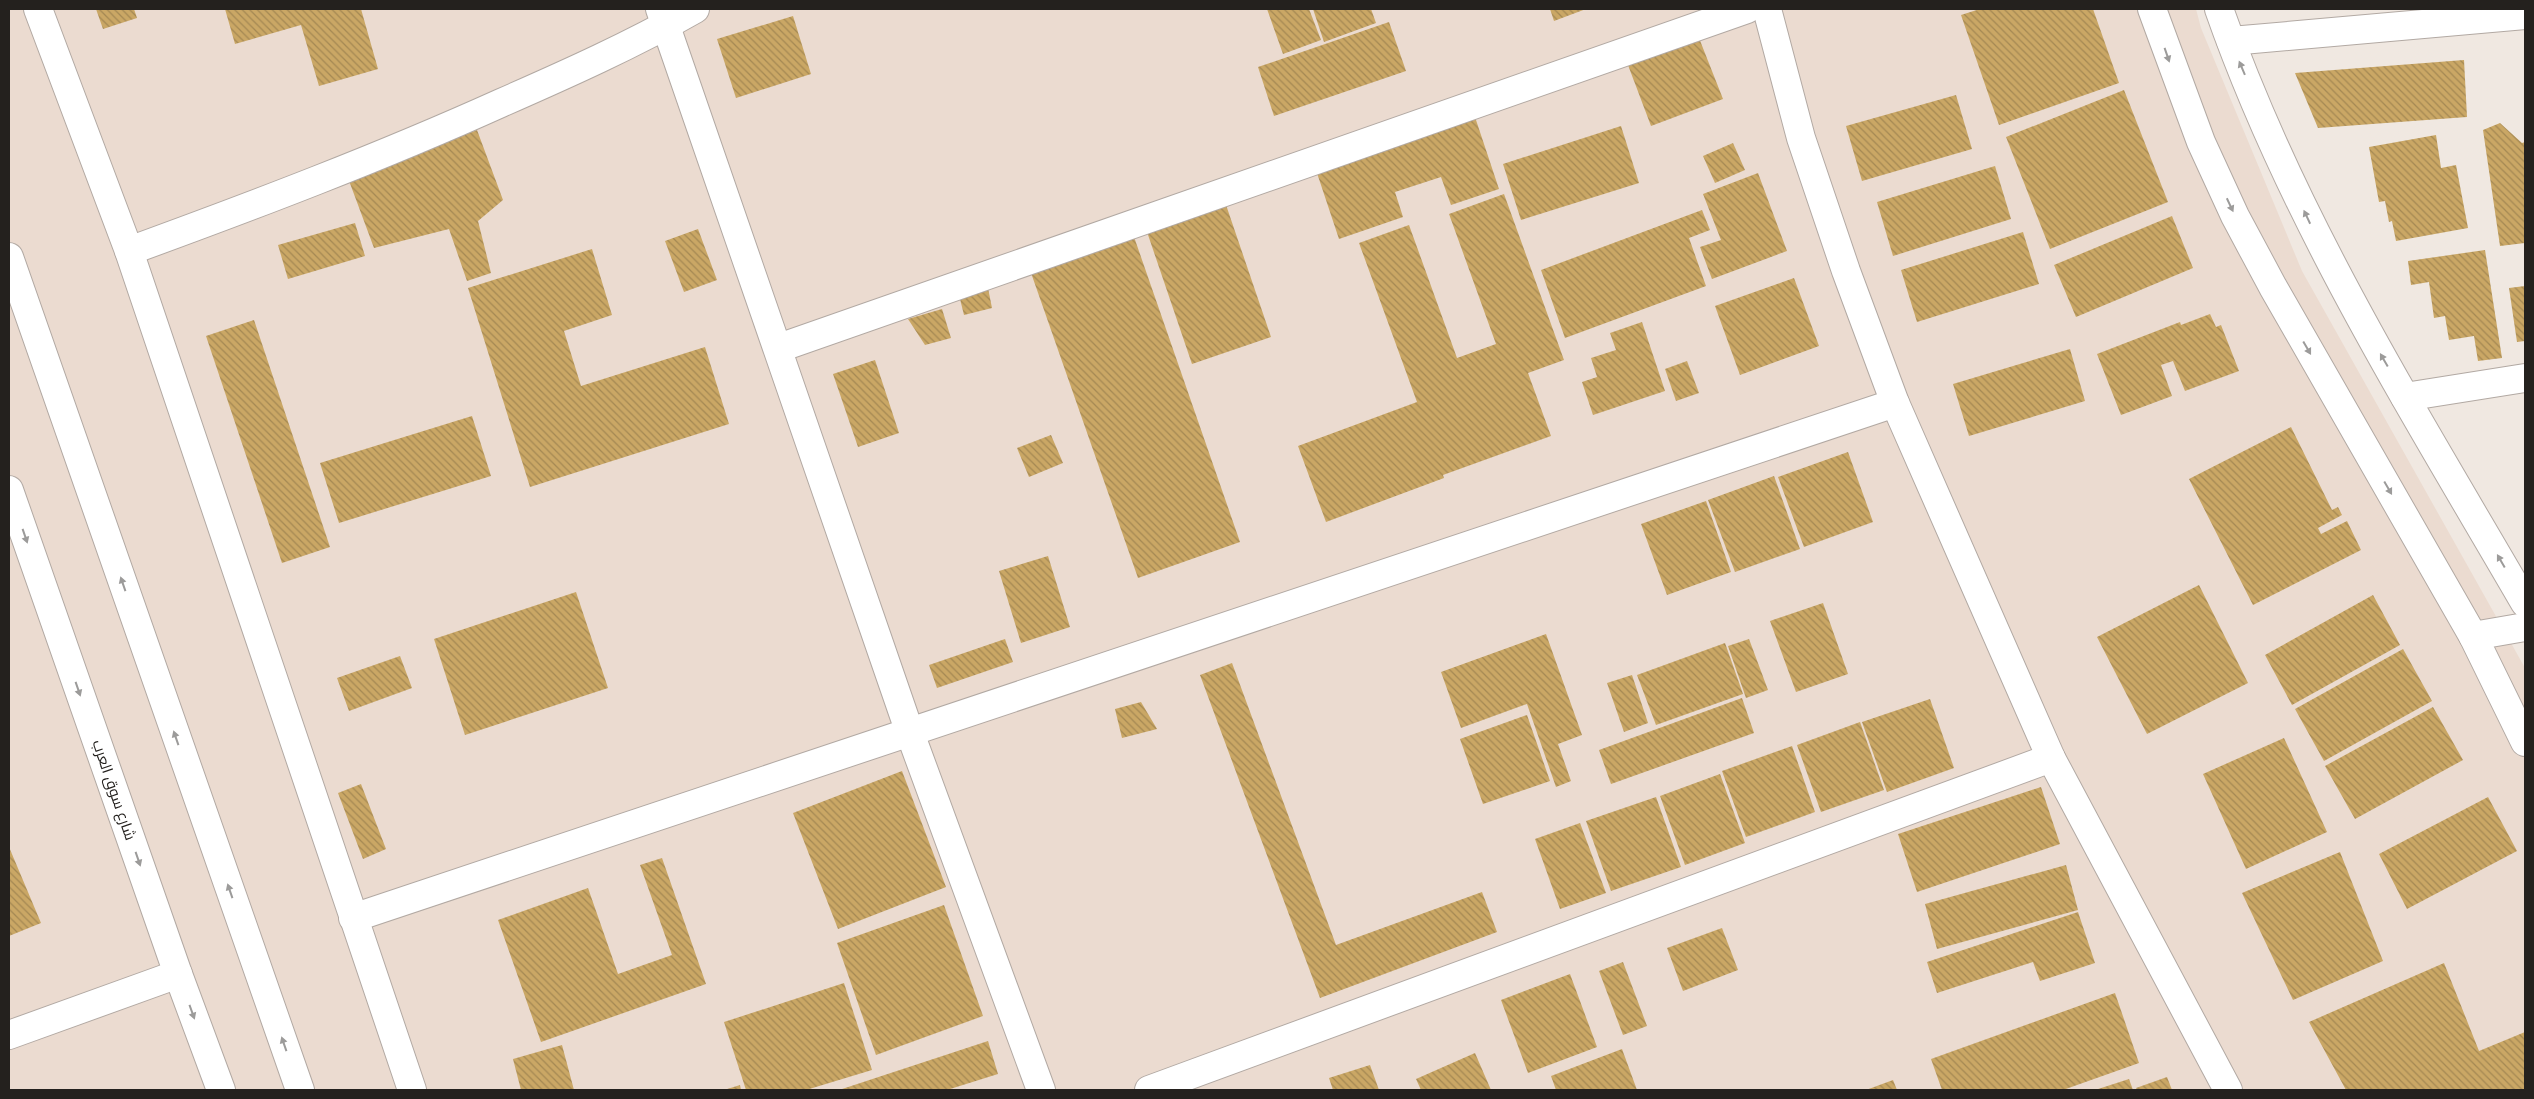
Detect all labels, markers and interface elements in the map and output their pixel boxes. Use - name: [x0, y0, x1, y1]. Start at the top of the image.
- one-way arrow: [2163, 48, 2171, 63]
- one-way arrow: [2237, 61, 2245, 75]
- one-way arrow: [2226, 198, 2234, 212]
- one-way arrow: [2303, 210, 2311, 224]
- one-way arrow: [2303, 341, 2312, 354]
- one-way arrow: [2379, 353, 2388, 367]
- one-way arrow: [2384, 482, 2393, 495]
- one-way arrow: [22, 528, 29, 543]
- one-way arrow: [2496, 554, 2505, 567]
- one-way arrow: [119, 576, 127, 591]
- one-way arrow: [74, 682, 82, 697]
- one-way arrow: [172, 730, 179, 745]
- street label: شارع سوق العرب: [87, 737, 141, 843]
- one-way arrow: [134, 852, 142, 867]
- one-way arrow: [226, 883, 234, 898]
- one-way arrow: [188, 1005, 196, 1020]
- one-way arrow: [280, 1037, 287, 1052]

